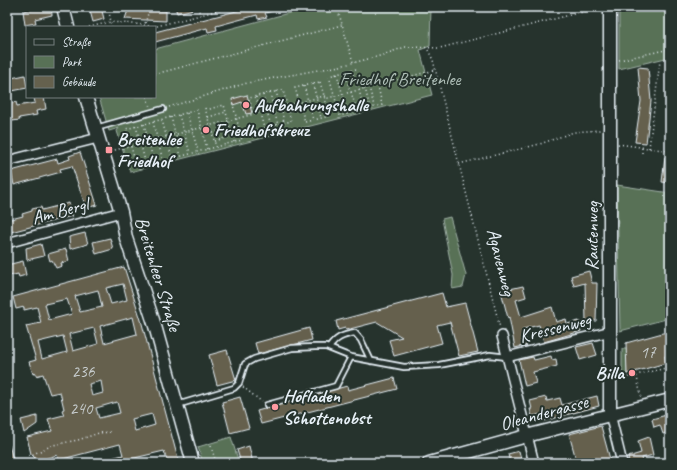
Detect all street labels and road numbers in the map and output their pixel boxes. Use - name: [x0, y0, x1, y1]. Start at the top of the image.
- street label: Am Bergl: [29, 191, 95, 230]
- street label: Rautenweg: [580, 200, 604, 271]
- street label: Breitenleer Straße: [129, 214, 187, 336]
- street label: Agavenweg: [481, 226, 521, 299]
- street label: Kressenweg: [517, 307, 594, 348]
- street label: Oleandergasse: [497, 389, 592, 436]

